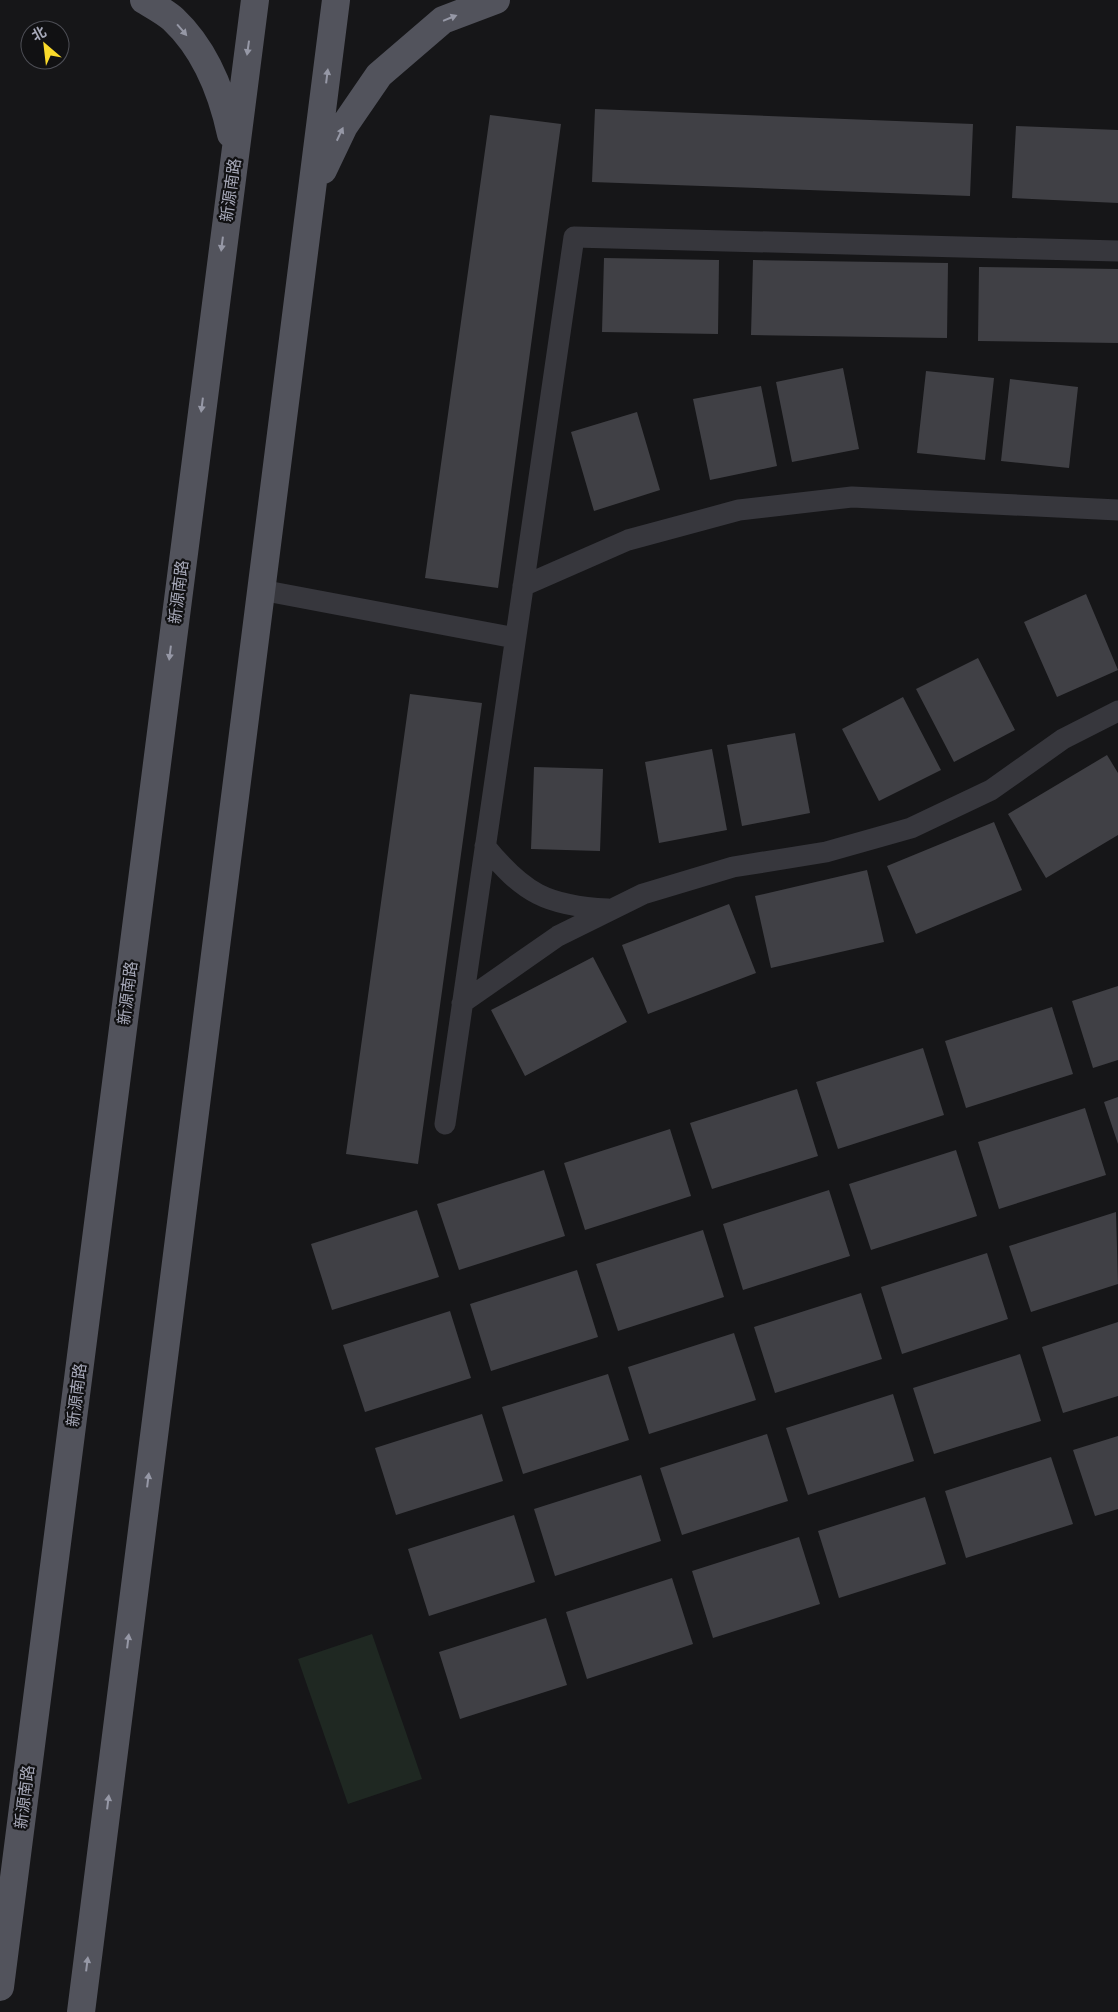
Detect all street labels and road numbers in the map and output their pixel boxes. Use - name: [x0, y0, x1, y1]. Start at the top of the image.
- street label: 新源南路: [217, 157, 245, 223]
- street label: 新源南路: [165, 559, 193, 625]
- street label: 新源南路: [114, 960, 142, 1026]
- street label: 新源南路: [63, 1362, 91, 1428]
- street label: 新源南路: [11, 1764, 39, 1830]

